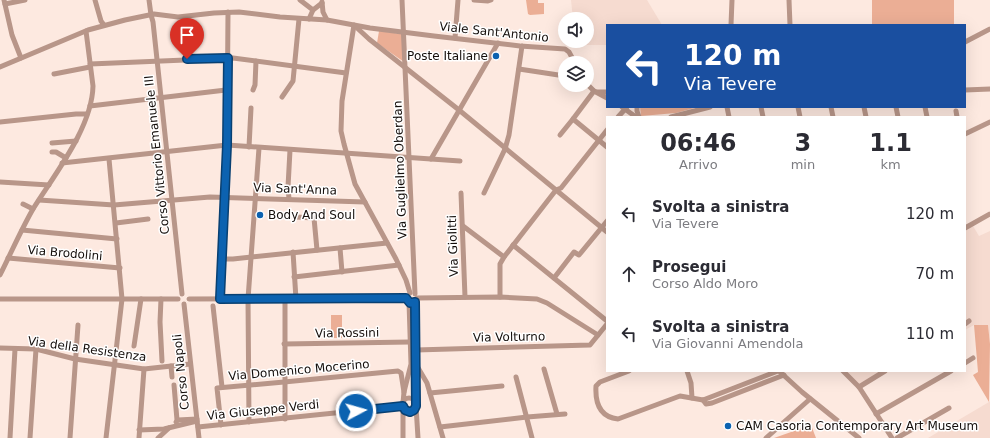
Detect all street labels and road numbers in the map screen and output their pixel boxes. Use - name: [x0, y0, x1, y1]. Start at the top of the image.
- street label: Viale Sant'Antonio: [439, 19, 549, 45]
- street label: Corso Vittorio Emanuele III: [142, 75, 172, 235]
- street label: Via Guglielmo Oberdan: [391, 100, 409, 240]
- street label: Via Sant'Anna: [253, 181, 337, 197]
- street label: Via Giolitti: [445, 215, 461, 277]
- street label: Via Brodolini: [27, 243, 103, 263]
- street label: Via Rossini: [315, 325, 379, 341]
- street label: Via Volturno: [473, 329, 545, 345]
- street label: Corso Napoli: [170, 333, 192, 411]
- street label: Via della Resistenza: [27, 334, 147, 364]
- street label: Via Domenico Mocerino: [228, 357, 370, 383]
- street label: Via Giuseppe Verdi: [206, 397, 320, 423]

